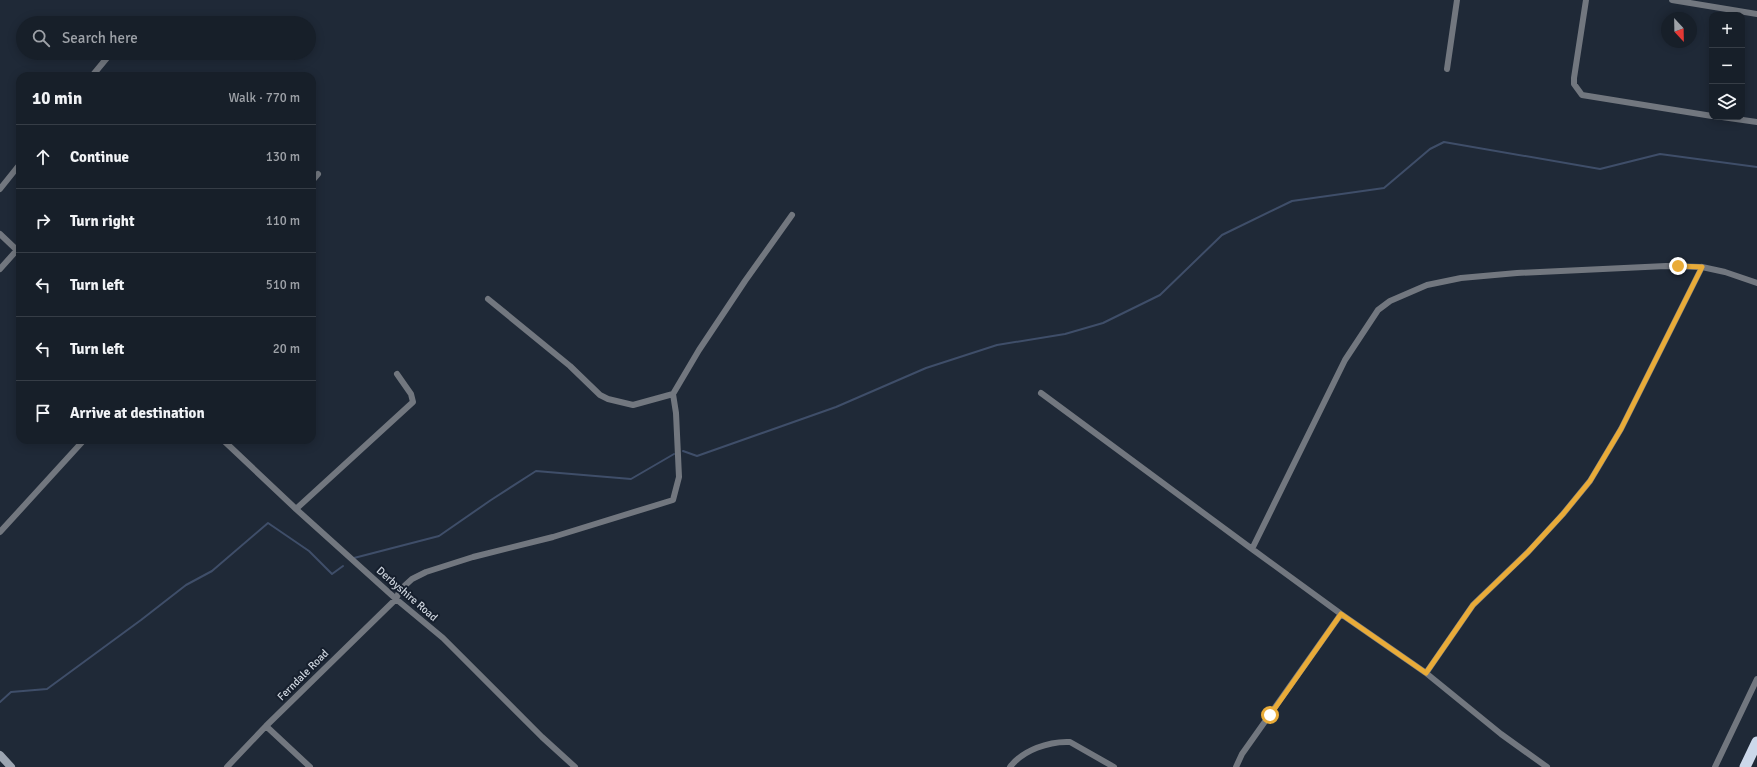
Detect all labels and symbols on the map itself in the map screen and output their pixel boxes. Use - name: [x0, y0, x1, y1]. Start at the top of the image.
- north arrow: [1661, 12, 1697, 48]
- route end: [1669, 257, 1687, 275]
- street label: Derbyshire Road: [374, 564, 440, 624]
- street label: Ferndale Road: [275, 647, 331, 703]
- route start: [1261, 706, 1279, 724]

